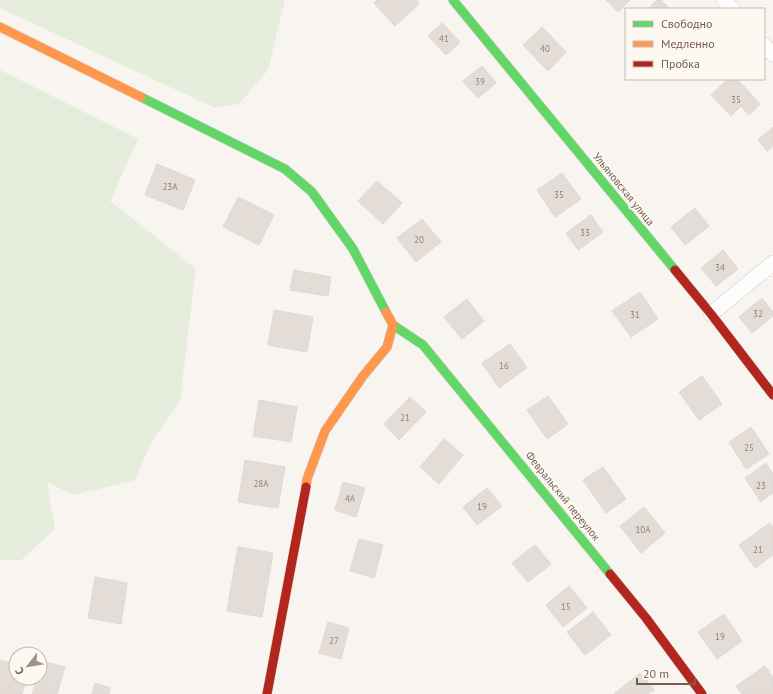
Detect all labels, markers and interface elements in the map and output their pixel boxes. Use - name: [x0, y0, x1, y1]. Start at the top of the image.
- legend: [625, 8, 765, 80]
- text: Свободно: [661, 16, 712, 31]
- house number: 41: [439, 33, 449, 44]
- text: Медленно: [661, 36, 715, 51]
- house number: 40: [540, 43, 550, 54]
- text: Пробка: [661, 56, 700, 71]
- house number: 39: [475, 76, 485, 87]
- house number: 35: [731, 94, 741, 105]
- street label: Ульяновская улица: [590, 150, 658, 228]
- house number: 23А: [162, 181, 178, 192]
- house number: 35: [554, 189, 564, 200]
- house number: 33: [580, 227, 590, 238]
- house number: 20: [414, 234, 424, 245]
- house number: 34: [715, 262, 725, 273]
- house number: 32: [753, 308, 763, 319]
- house number: 31: [630, 309, 640, 320]
- house number: 16: [499, 360, 509, 371]
- house number: 21: [400, 412, 410, 423]
- house number: 25: [744, 442, 754, 453]
- street label: Февральский переулок: [523, 448, 604, 544]
- house number: 28А: [253, 478, 269, 489]
- house number: 23: [756, 480, 766, 491]
- house number: 4А: [345, 493, 356, 504]
- house number: 19: [477, 501, 487, 512]
- house number: 10А: [635, 524, 651, 535]
- house number: 21: [753, 544, 763, 555]
- house number: 15: [561, 601, 571, 612]
- house number: 19: [715, 631, 725, 642]
- house number: 27: [329, 635, 339, 646]
- north arrow: [8, 646, 48, 686]
- scale bar: [637, 660, 695, 686]
- text: С: [12, 665, 27, 677]
- text: 20 m: [643, 666, 669, 681]

